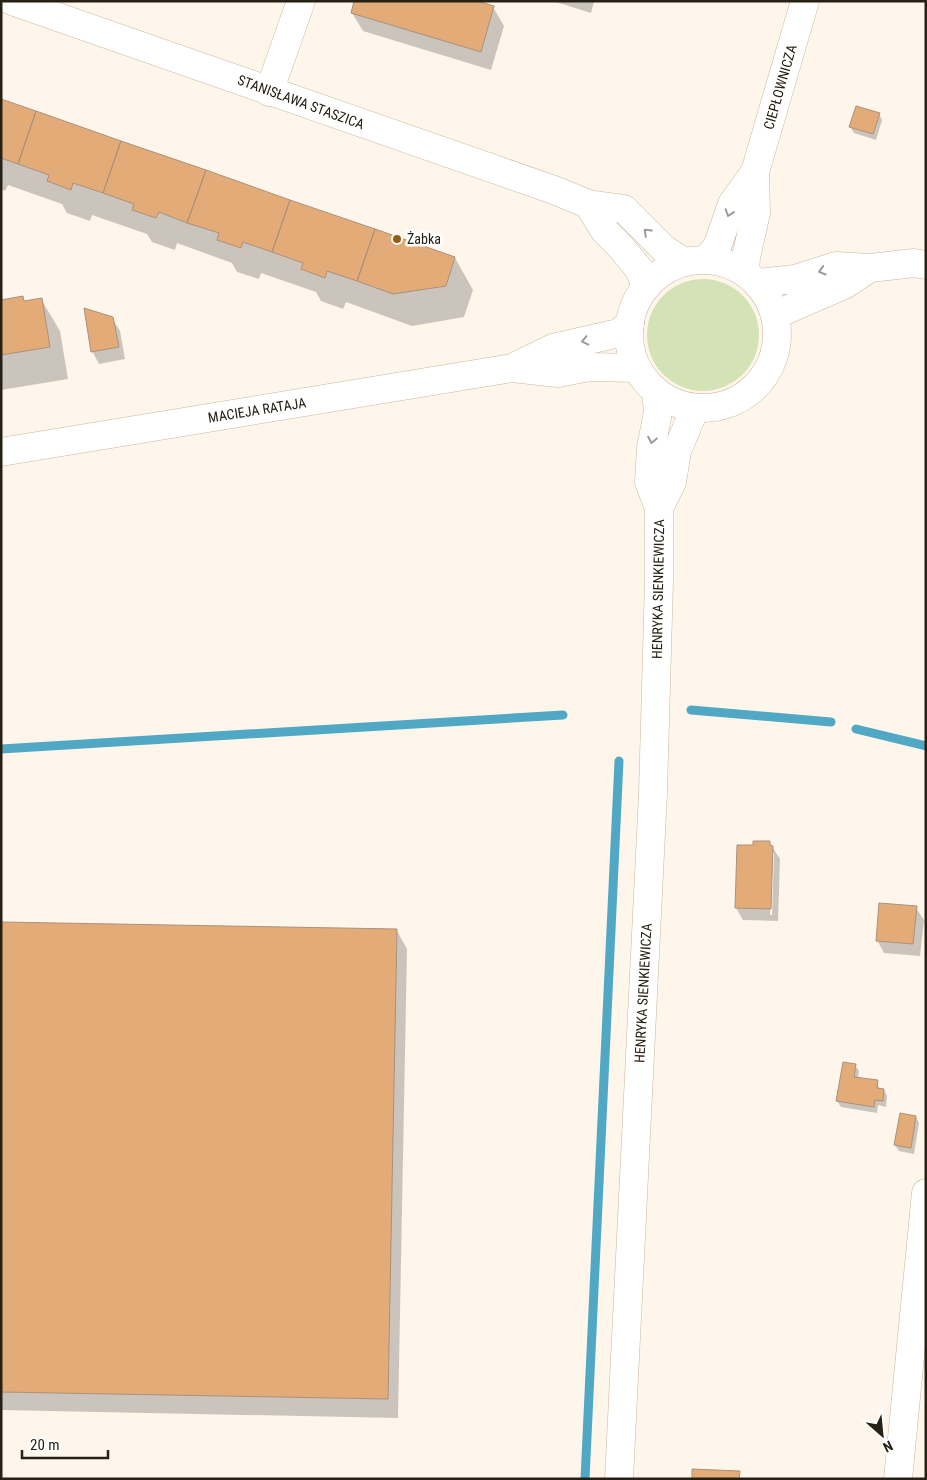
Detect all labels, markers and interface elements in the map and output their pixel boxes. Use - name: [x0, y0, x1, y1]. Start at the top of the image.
- street label: CIEPŁOWNICZA: [760, 43, 800, 131]
- street label: STANISŁAWA STASZICA: [235, 72, 367, 132]
- one-way arrow: [725, 208, 735, 216]
- one-way arrow: [643, 229, 652, 238]
- place label: Żabka: [407, 231, 441, 247]
- marker: Żabka: [391, 233, 403, 245]
- one-way arrow: [819, 265, 827, 275]
- one-way arrow: [581, 335, 590, 346]
- street label: MACIEJA RATAJA: [207, 394, 307, 426]
- one-way arrow: [648, 435, 658, 444]
- street label: HENRYKA SIENKIEWICZA: [649, 519, 667, 659]
- street label: HENRYKA SIENKIEWICZA: [631, 923, 655, 1063]
- north arrow: [857, 1410, 907, 1460]
- scale bar: [22, 1428, 109, 1460]
- text: 20 m: [30, 1436, 60, 1454]
- text: N: [880, 1438, 895, 1456]

